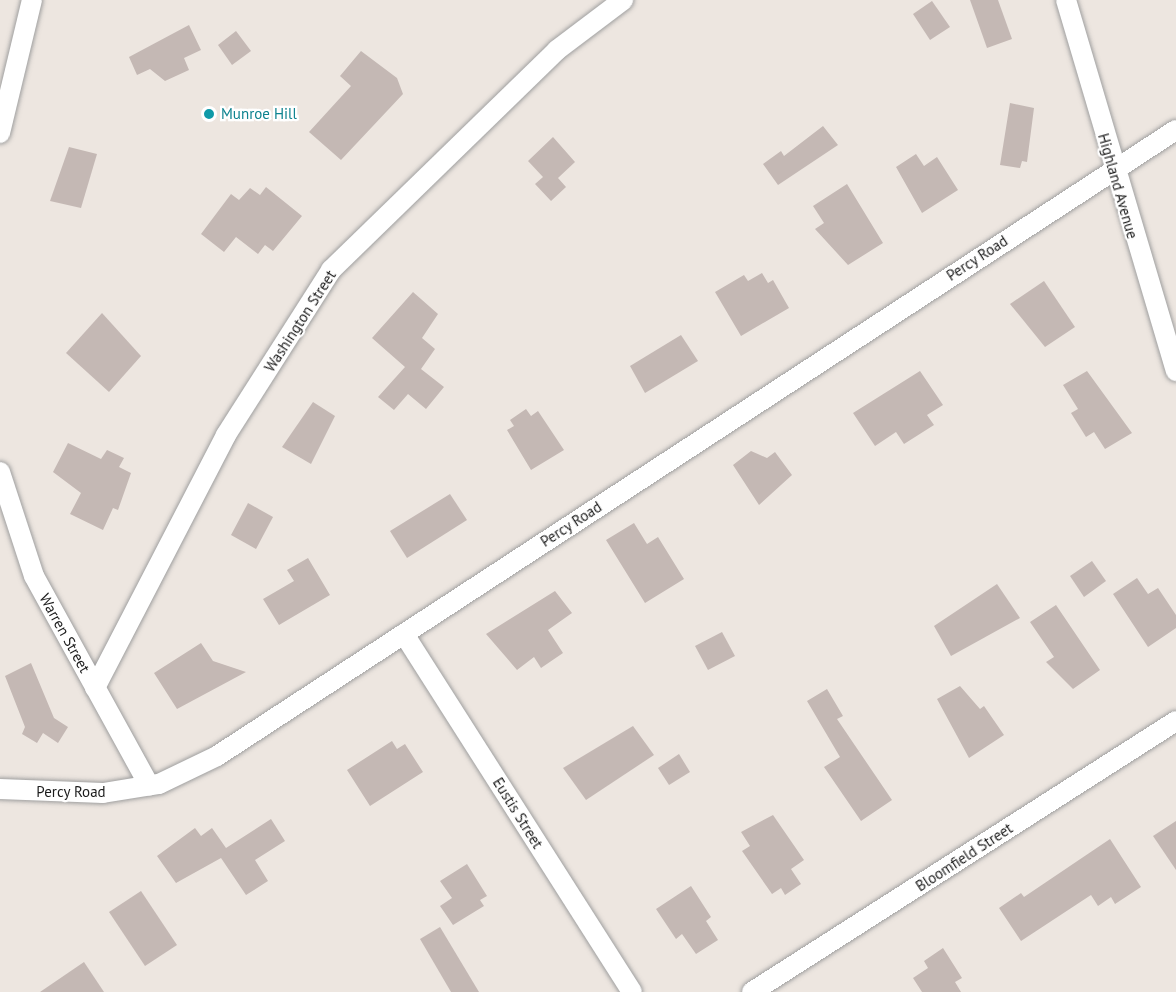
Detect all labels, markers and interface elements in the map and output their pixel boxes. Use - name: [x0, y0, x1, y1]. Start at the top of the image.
- place label: Munroe Hill: [221, 105, 297, 123]
- marker: Munroe Hill: [202, 107, 216, 121]
- street label: Highland Avenue: [1094, 131, 1142, 241]
- street label: Percy Road: [943, 231, 1011, 285]
- street label: Washington Street: [260, 267, 340, 375]
- street label: Percy Road: [537, 497, 605, 551]
- street label: Warren Street: [36, 590, 94, 676]
- street label: Eustis Street: [489, 774, 547, 852]
- street label: Percy Road: [36, 783, 106, 801]
- street label: Bloomfield Street: [912, 819, 1016, 895]

